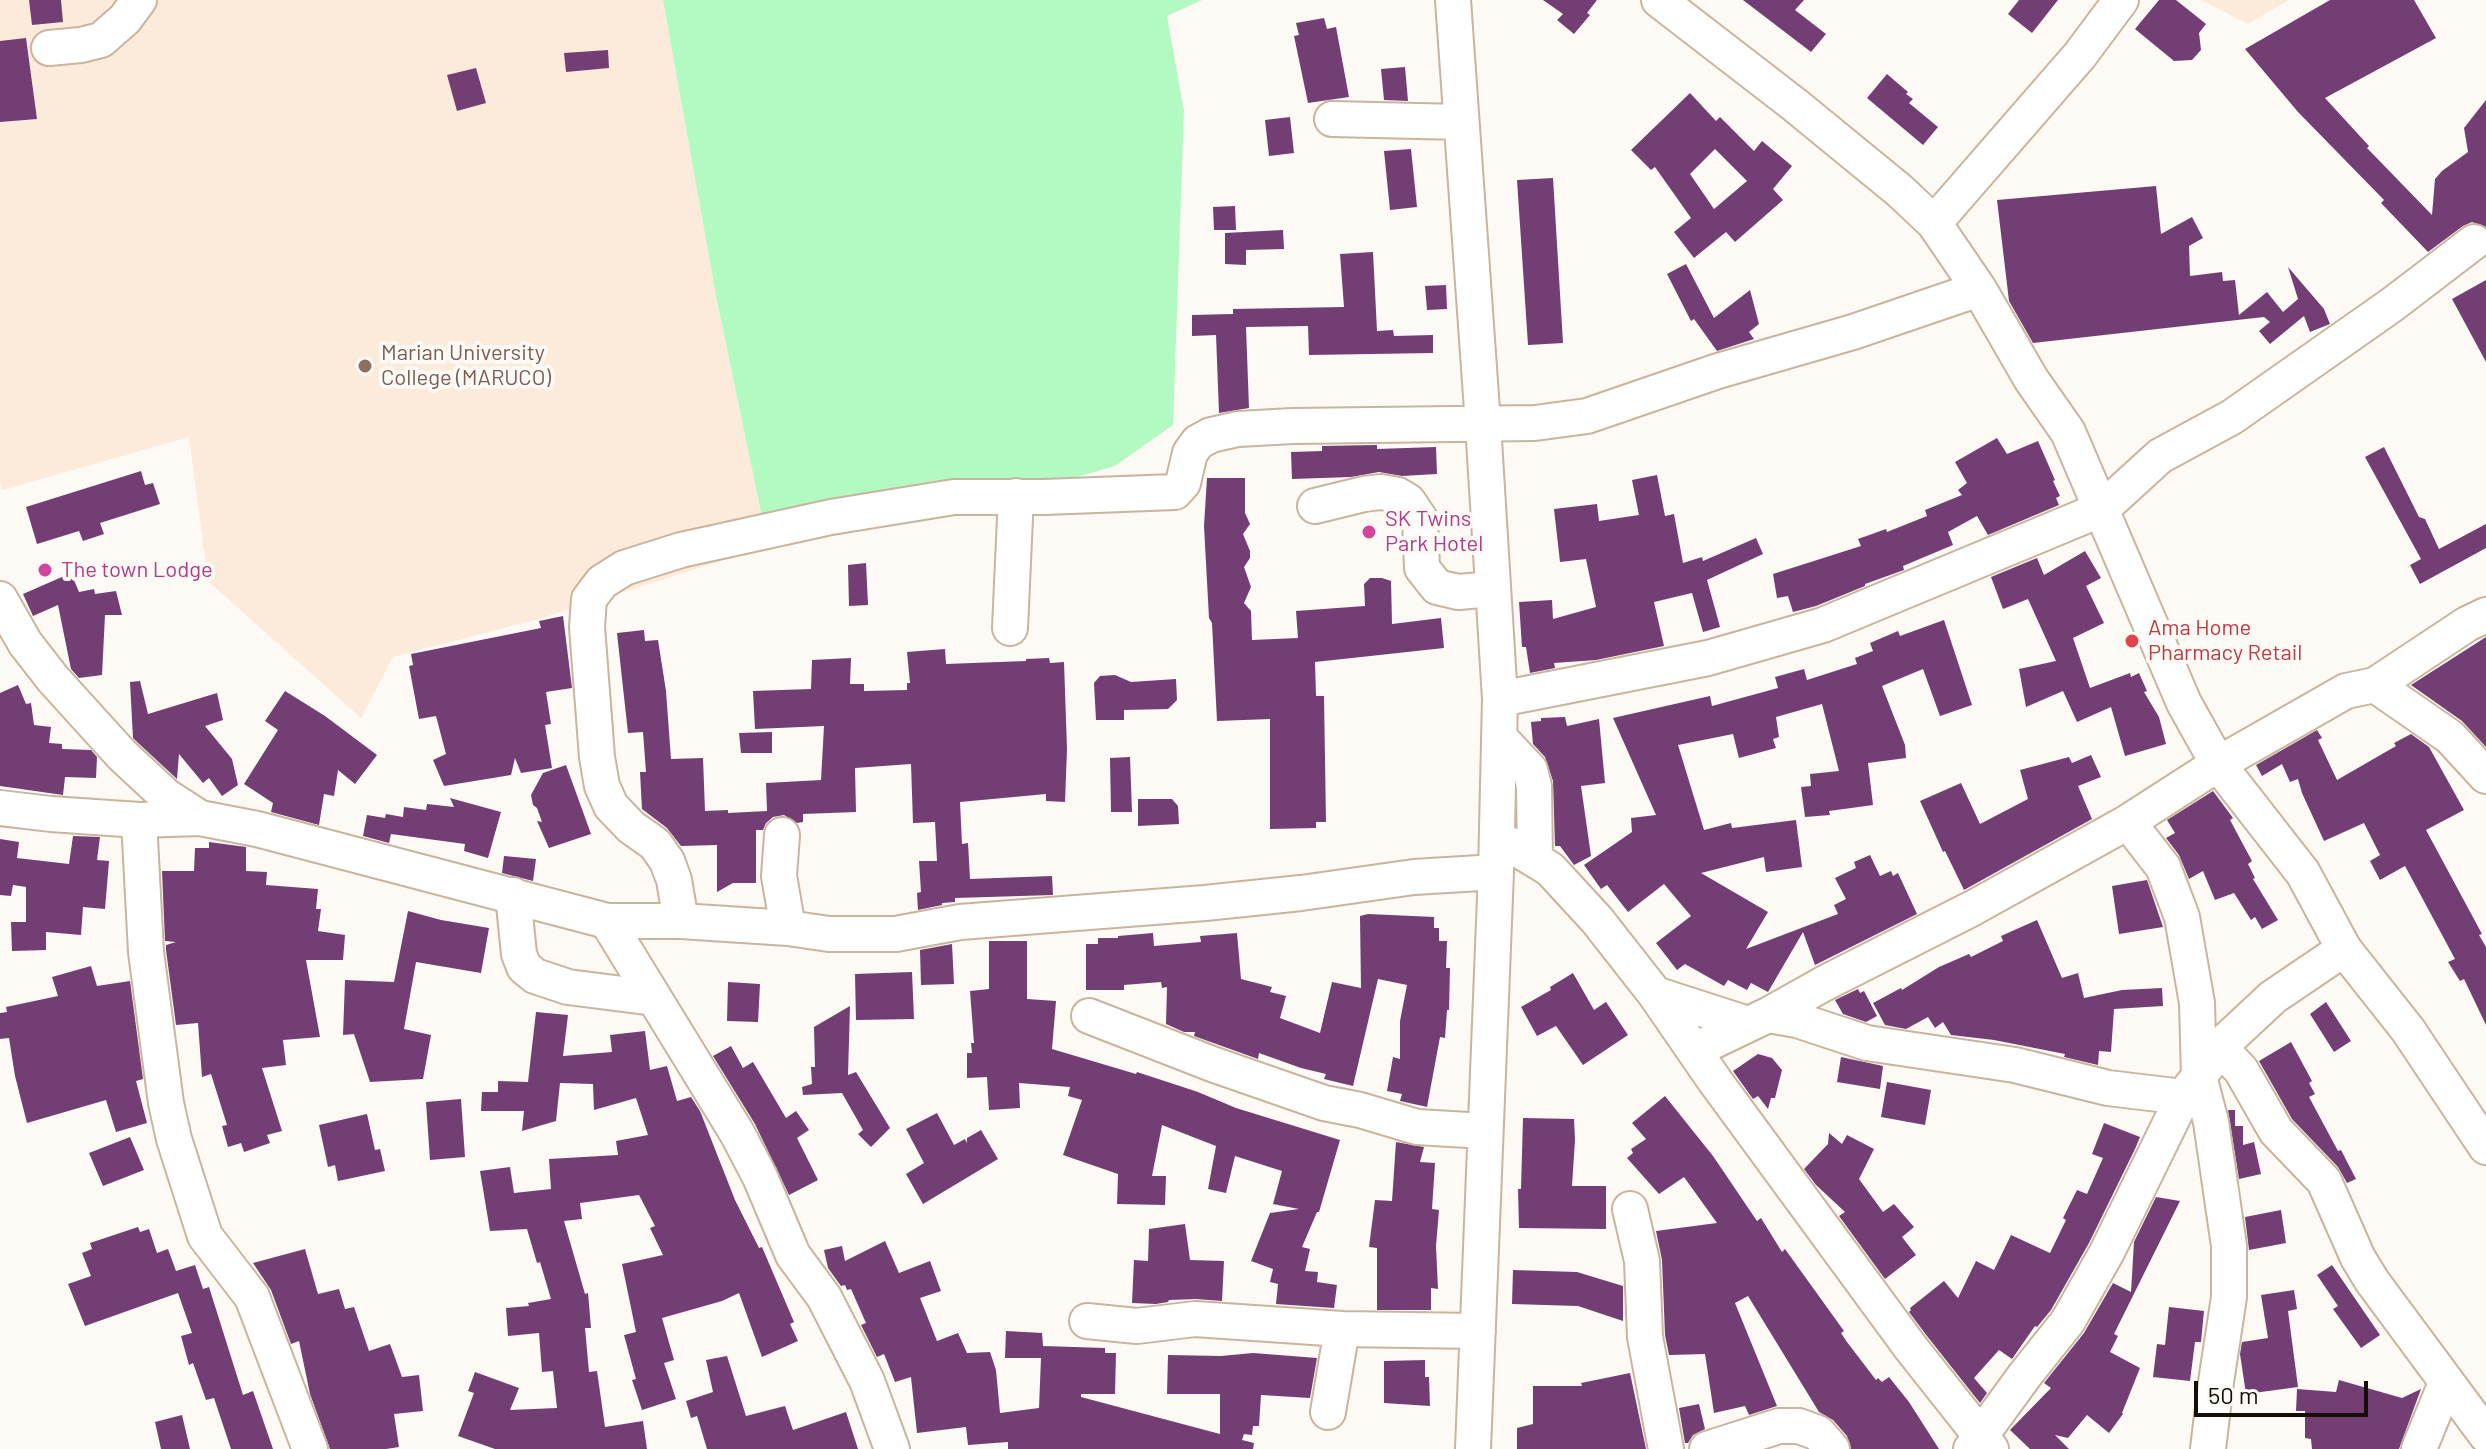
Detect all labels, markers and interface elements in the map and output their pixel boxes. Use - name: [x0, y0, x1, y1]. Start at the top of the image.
- place label: Marian University College (MARUCO): [381, 340, 551, 392]
- marker: Marian University College (MARUCO): [356, 357, 374, 375]
- place label: SK Twins Park Hotel: [1385, 506, 1483, 558]
- marker: SK Twins Park Hotel: [1360, 523, 1378, 541]
- place label: The town Lodge: [61, 557, 213, 583]
- marker: The town Lodge: [36, 561, 54, 579]
- place label: Ama Home Pharmacy Retail: [2148, 615, 2302, 666]
- marker: Ama Home Pharmacy Retail: [2123, 632, 2141, 650]
- scale bar: [2198, 1365, 2372, 1415]
- text: 50 m: [2208, 1380, 2259, 1409]

